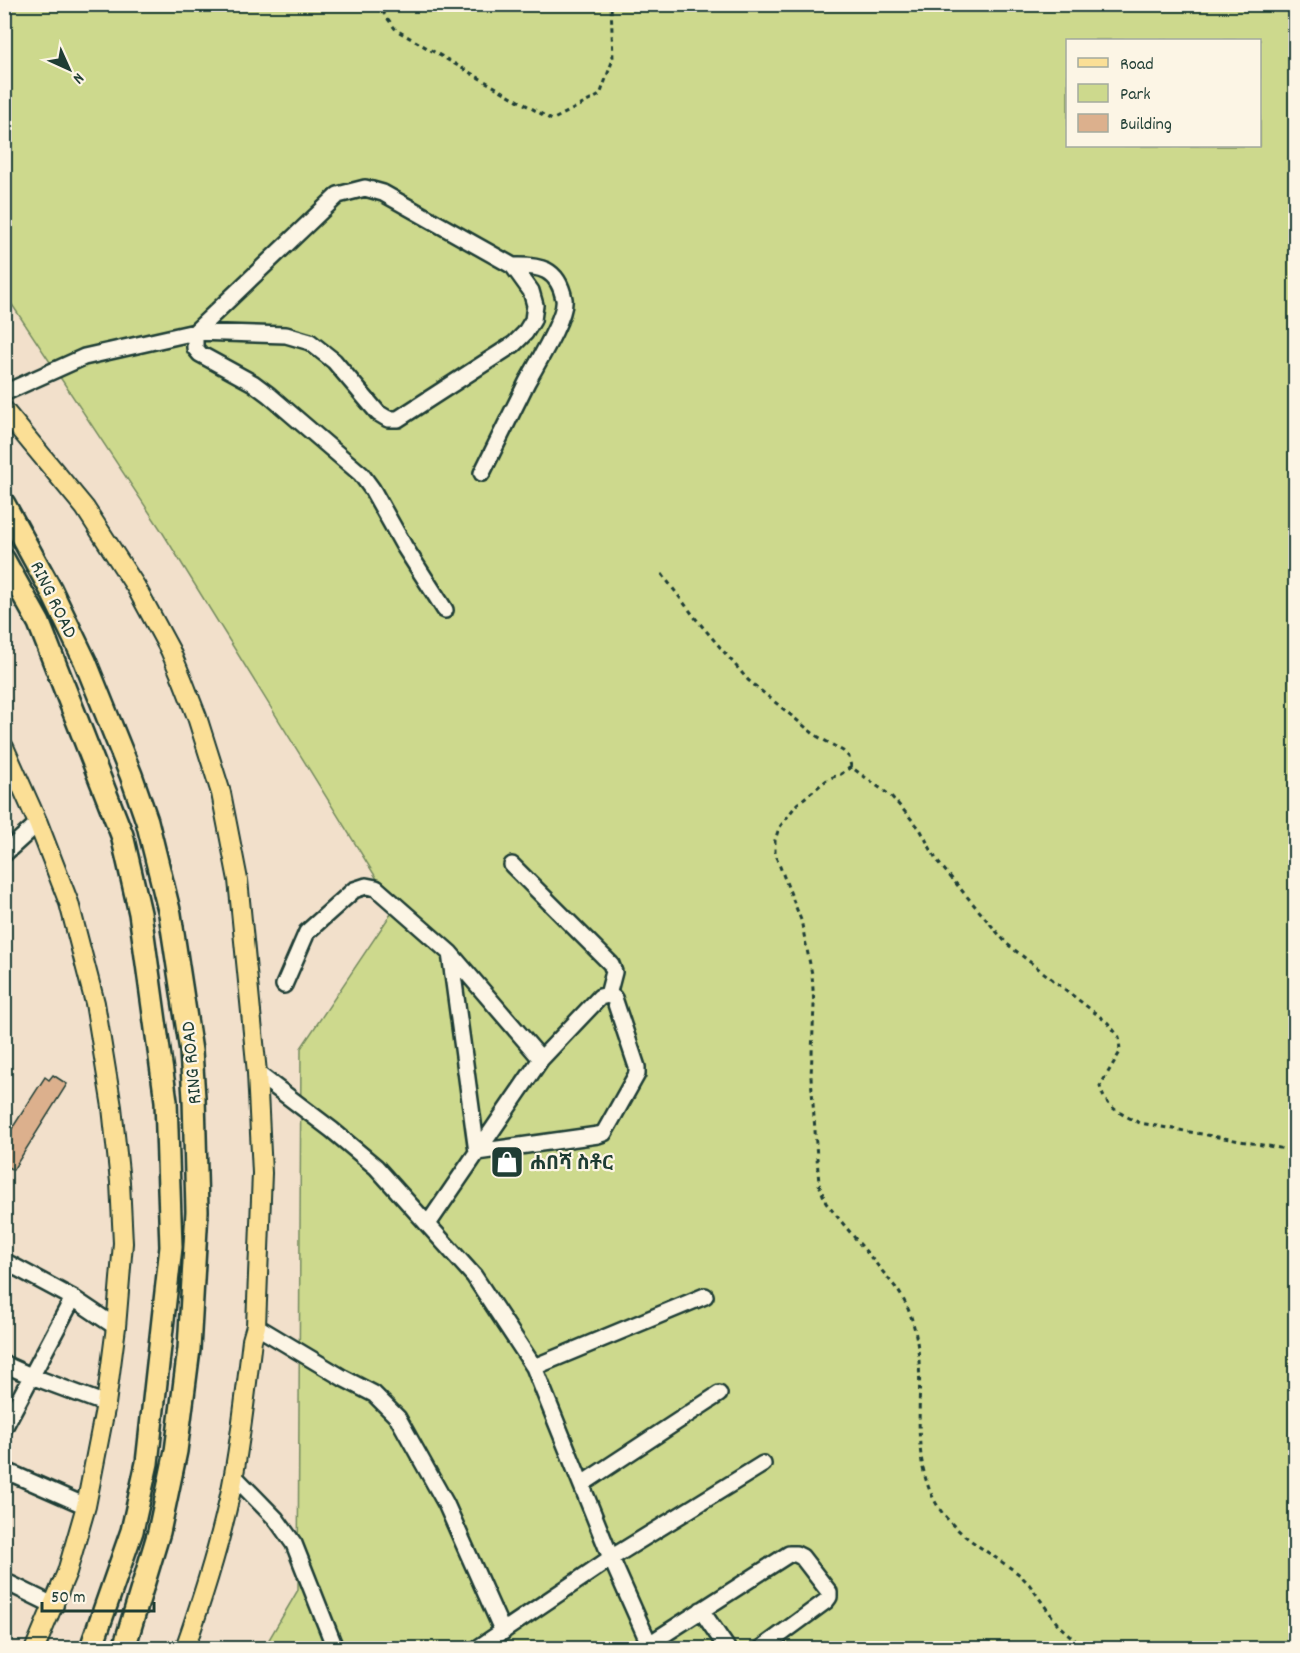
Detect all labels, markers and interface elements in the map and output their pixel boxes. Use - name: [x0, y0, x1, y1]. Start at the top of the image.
- north arrow: [39, 39, 99, 99]
- legend: [1066, 39, 1261, 147]
- text: Road: [1120, 53, 1154, 78]
- text: N: [67, 67, 89, 89]
- text: Park: [1120, 83, 1151, 108]
- text: Building: [1120, 113, 1172, 138]
- street label: RING ROAD: [22, 557, 83, 644]
- street label: RING ROAD: [175, 1020, 211, 1105]
- shop icon: ሐበሻ ስቶር: [489, 1144, 525, 1180]
- place label: ሐበሻ ስቶር: [530, 1151, 613, 1179]
- scale bar: [42, 1575, 154, 1613]
- text: 50 m: [51, 1586, 86, 1611]

